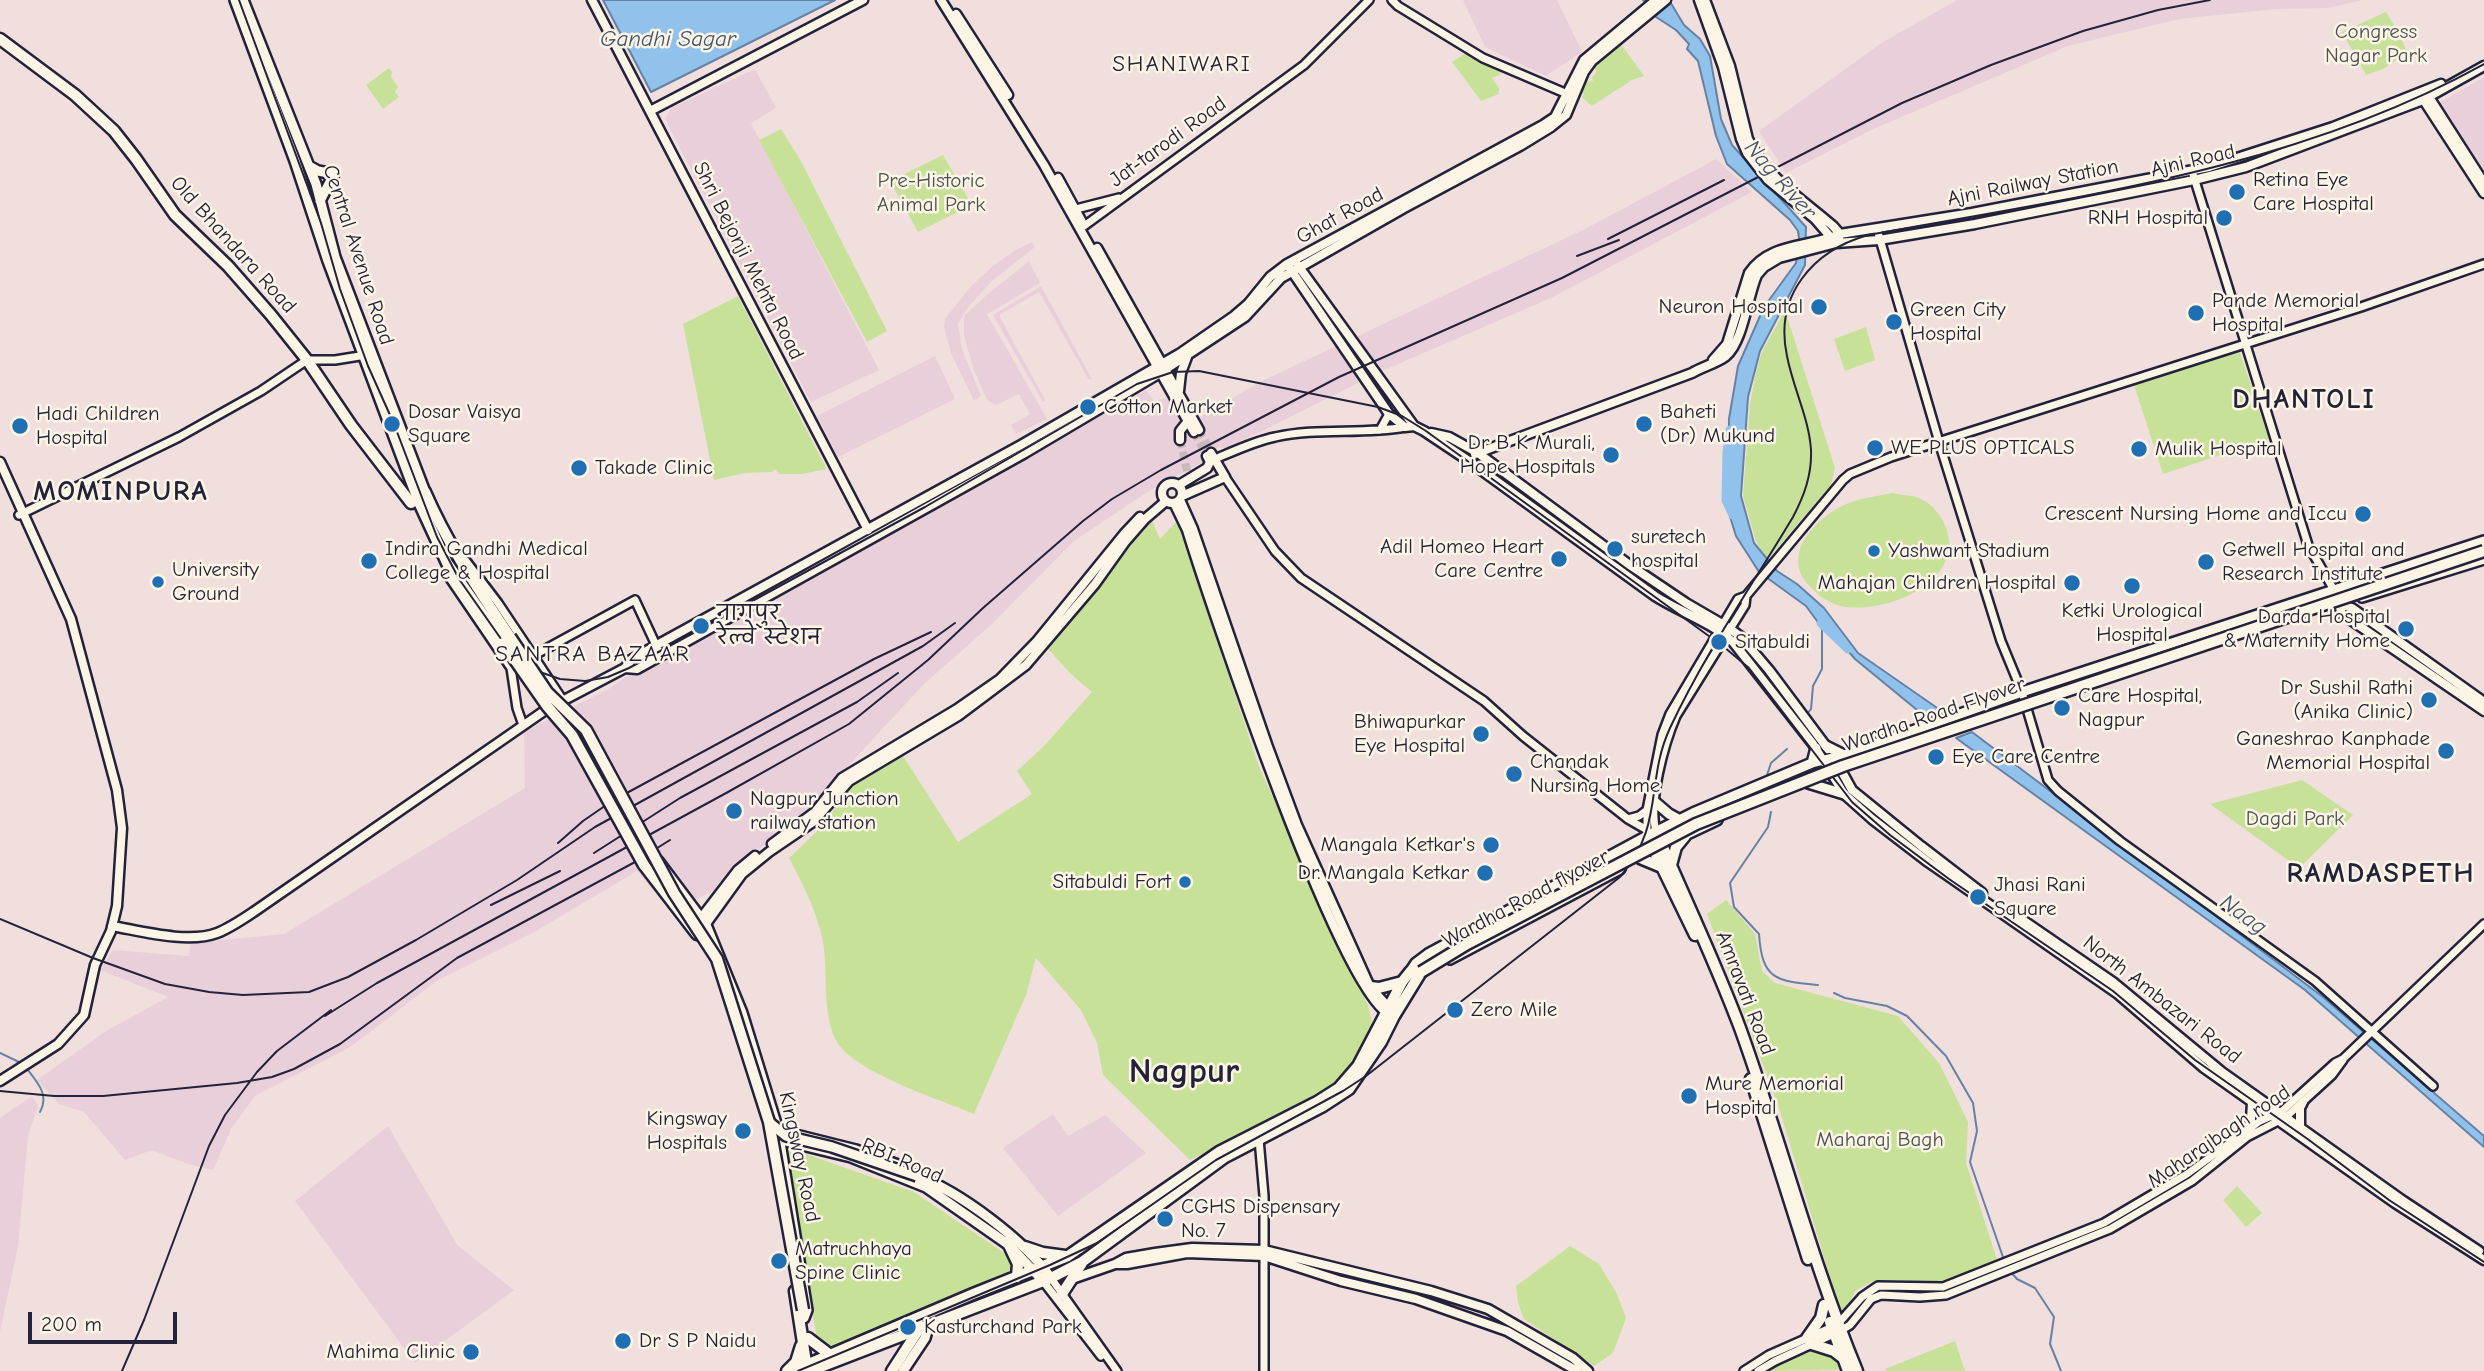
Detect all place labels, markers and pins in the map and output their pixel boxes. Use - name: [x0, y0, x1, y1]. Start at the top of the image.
- place label: Retina Eye Care Hospital: [2253, 167, 2374, 217]
- marker: Retina Eye Care Hospital: [2227, 182, 2247, 202]
- place label: RNH Hospital: [2088, 205, 2208, 231]
- marker: RNH Hospital: [2214, 208, 2234, 228]
- place label: Pande Memorial Hospital: [2212, 288, 2359, 338]
- place label: Neuron Hospital: [1659, 294, 1803, 320]
- marker: Neuron Hospital: [1809, 297, 1829, 317]
- place label: Green City Hospital: [1910, 297, 2006, 347]
- marker: Pande Memorial Hospital: [2186, 303, 2206, 323]
- marker: Green City Hospital: [1884, 312, 1904, 332]
- place label: Cotton Market: [1104, 394, 1232, 420]
- marker: Cotton Market: [1078, 397, 1098, 417]
- place label: Dosar Vaisya Square: [408, 399, 521, 449]
- place label: Baheti (Dr) Mukund: [1660, 399, 1775, 449]
- place label: Hadi Children Hospital: [36, 401, 160, 451]
- marker: Dosar Vaisya Square: [382, 414, 402, 434]
- marker: Baheti (Dr) Mukund: [1634, 414, 1654, 434]
- marker: Hadi Children Hospital: [10, 416, 30, 436]
- place label: Dr B K Murali, Hope Hospitals: [1460, 430, 1595, 480]
- place label: WE PLUS OPTICALS: [1891, 435, 2075, 461]
- place label: Mulik Hospital: [2155, 436, 2282, 462]
- marker: WE PLUS OPTICALS: [1865, 438, 1885, 458]
- marker: Mulik Hospital: [2129, 439, 2149, 459]
- marker: Dr B K Murali, Hope Hospitals: [1601, 445, 1621, 465]
- place label: Takade Clinic: [595, 455, 713, 481]
- marker: Takade Clinic: [569, 458, 589, 478]
- place label: Crescent Nursing Home and Iccu: [2045, 501, 2347, 527]
- marker: Crescent Nursing Home and Iccu: [2353, 504, 2373, 524]
- place label: suretech hospital: [1631, 524, 1706, 574]
- place label: Adil Homeo Heart Care Centre: [1380, 534, 1543, 584]
- place label: Indira Gandhi Medical College & Hospital: [385, 536, 588, 586]
- place label: Getwell Hospital and Research Institute: [2222, 537, 2405, 587]
- place label: Yashwant Stadium: [1888, 538, 2050, 564]
- marker: suretech hospital: [1605, 539, 1625, 559]
- marker: Yashwant Stadium: [1866, 543, 1882, 559]
- marker: Adil Homeo Heart Care Centre: [1549, 549, 1569, 569]
- marker: Indira Gandhi Medical College & Hospital: [359, 551, 379, 571]
- marker: Getwell Hospital and Research Institute: [2196, 552, 2216, 572]
- place label: University Ground: [172, 557, 259, 607]
- place label: Mahajan Children Hospital: [1818, 570, 2056, 596]
- marker: Mahajan Children Hospital: [2062, 573, 2082, 593]
- marker: University Ground: [150, 574, 166, 590]
- marker: Ketki Urological Hospital: [2122, 576, 2142, 596]
- place label: Ketki Urological Hospital: [2062, 598, 2202, 648]
- place label: नागपुर रेल्वे स्टेशन: [717, 601, 821, 651]
- place label: Darda Hospital & Maternity Home: [2224, 604, 2390, 654]
- marker: नागपुर रेल्वे स्टेशन: [691, 616, 711, 636]
- marker: Darda Hospital & Maternity Home: [2396, 619, 2416, 639]
- place label: Sitabuldi: [1735, 629, 1810, 655]
- marker: Sitabuldi: [1709, 632, 1729, 652]
- place label: Dr Sushil Rathi (Anika Clinic): [2281, 675, 2413, 725]
- place label: Care Hospital, Nagpur: [2078, 683, 2202, 733]
- marker: Dr Sushil Rathi (Anika Clinic): [2419, 690, 2439, 710]
- marker: Care Hospital, Nagpur: [2052, 698, 2072, 718]
- place label: Bhiwapurkar Eye Hospital: [1354, 709, 1465, 759]
- marker: Bhiwapurkar Eye Hospital: [1471, 724, 1491, 744]
- place label: Ganeshrao Kanphade Memorial Hospital: [2236, 726, 2430, 776]
- marker: Ganeshrao Kanphade Memorial Hospital: [2436, 741, 2456, 761]
- place label: Eye Care Centre: [1952, 744, 2100, 770]
- marker: Eye Care Centre: [1926, 747, 1946, 767]
- place label: Chandak Nursing Home: [1530, 749, 1660, 799]
- marker: Chandak Nursing Home: [1504, 764, 1524, 784]
- place label: Nagpur Junction railway station: [750, 786, 899, 836]
- marker: Nagpur Junction railway station: [724, 801, 744, 821]
- place label: Mangala Ketkar's: [1321, 832, 1475, 858]
- marker: Mangala Ketkar's: [1481, 835, 1501, 855]
- place label: Dr. Mangala Ketkar: [1298, 860, 1469, 886]
- marker: Dr. Mangala Ketkar: [1475, 863, 1495, 883]
- place label: Sitabuldi Fort: [1053, 869, 1171, 895]
- place label: Jhasi Rani Square: [1994, 872, 2086, 922]
- marker: Sitabuldi Fort: [1177, 874, 1193, 890]
- marker: Jhasi Rani Square: [1968, 887, 1988, 907]
- place label: Zero Mile: [1471, 997, 1557, 1023]
- marker: Zero Mile: [1445, 1000, 1465, 1020]
- place label: Mure Memorial Hospital: [1705, 1071, 1844, 1121]
- marker: Mure Memorial Hospital: [1679, 1086, 1699, 1106]
- place label: Kingsway Hospitals: [647, 1106, 727, 1156]
- marker: Kingsway Hospitals: [733, 1121, 753, 1141]
- place label: CGHS Dispensary No. 7: [1181, 1194, 1340, 1244]
- marker: CGHS Dispensary No. 7: [1155, 1209, 1175, 1229]
- place label: Matruchhaya Spine Clinic: [795, 1236, 912, 1286]
- marker: Matruchhaya Spine Clinic: [769, 1251, 789, 1271]
- place label: Kasturchand Park: [924, 1314, 1082, 1340]
- marker: Kasturchand Park: [898, 1317, 918, 1337]
- place label: Dr S P Naidu: [639, 1328, 756, 1354]
- marker: Dr S P Naidu: [613, 1331, 633, 1351]
- place label: Mahima Clinic: [327, 1339, 455, 1365]
- marker: Mahima Clinic: [461, 1342, 481, 1362]

